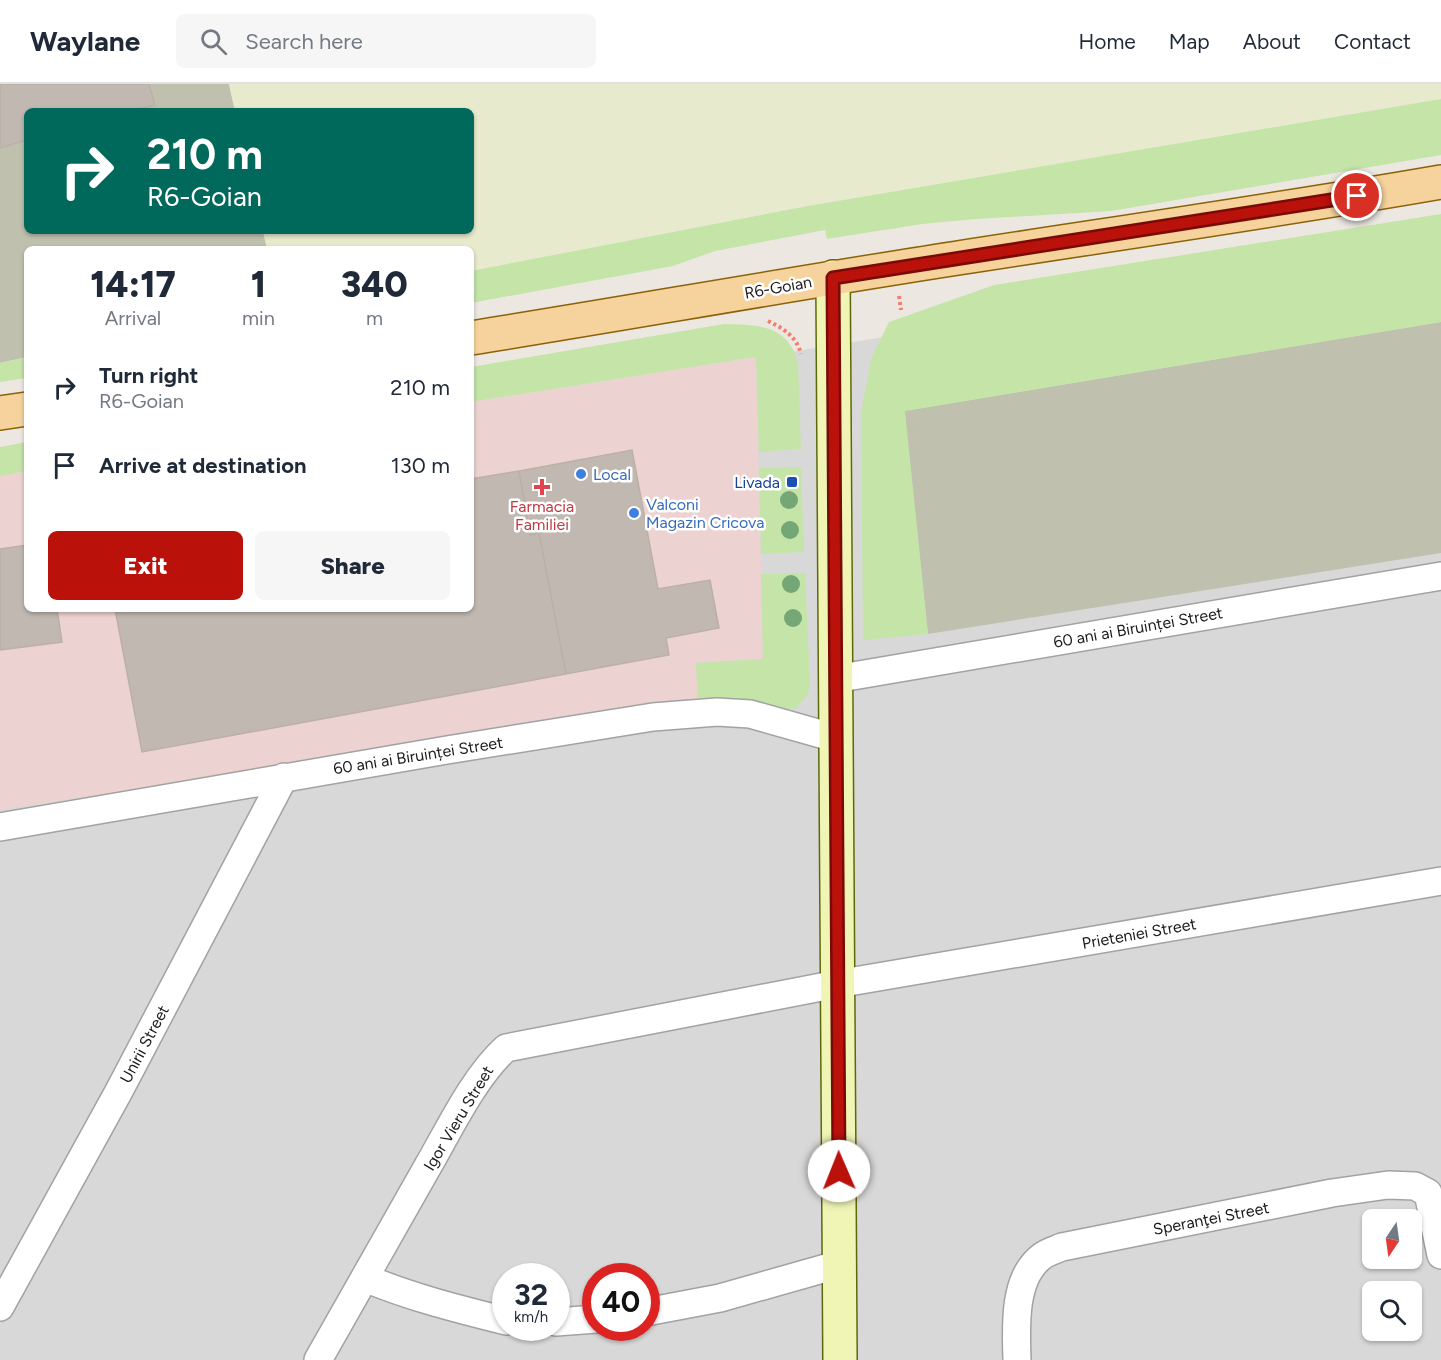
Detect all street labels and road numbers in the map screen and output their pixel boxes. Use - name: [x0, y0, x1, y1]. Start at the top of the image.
- street label: R6-Goian: [743, 272, 813, 303]
- street label: 60 ani ai Biruinței Street: [1052, 603, 1224, 652]
- street label: 60 ani ai Biruinței Street: [332, 733, 504, 778]
- street label: Prieteniei Street: [1080, 914, 1198, 953]
- street label: Unirii Street: [116, 1002, 173, 1086]
- street label: Igor Vieru Street: [420, 1062, 497, 1174]
- street label: Speranţei Street: [1151, 1198, 1271, 1239]

